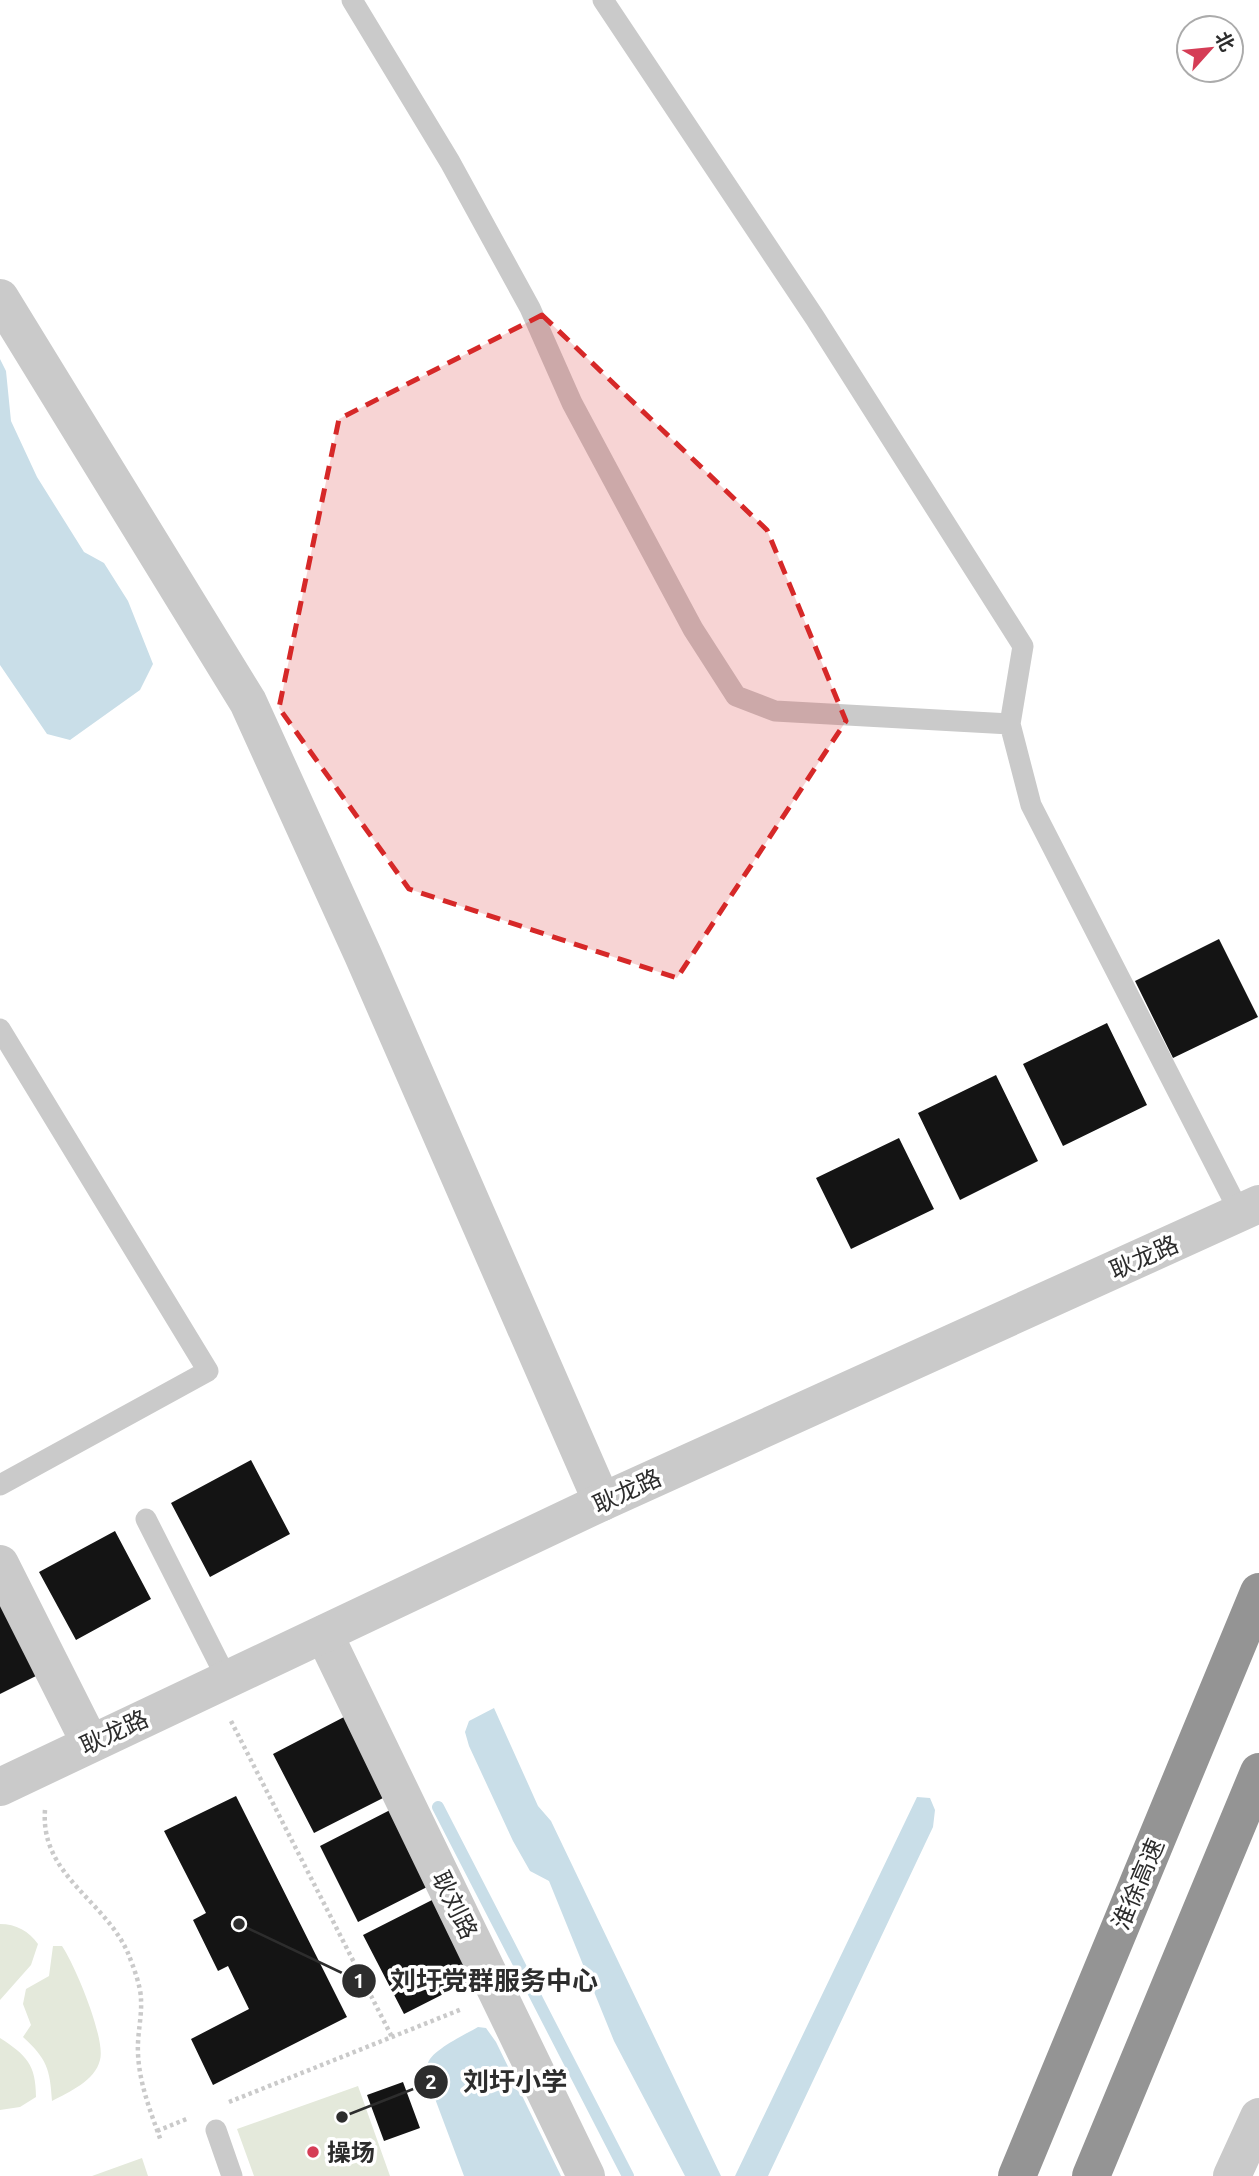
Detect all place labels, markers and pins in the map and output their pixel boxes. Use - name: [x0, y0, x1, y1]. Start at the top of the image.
- callout: 刘圩党群服务中心: [341, 1957, 612, 2004]
- callout: 刘圩小学: [414, 2058, 581, 2105]
- place label: 操场: [327, 2139, 375, 2166]
- marker: 操场: [305, 2144, 321, 2160]

